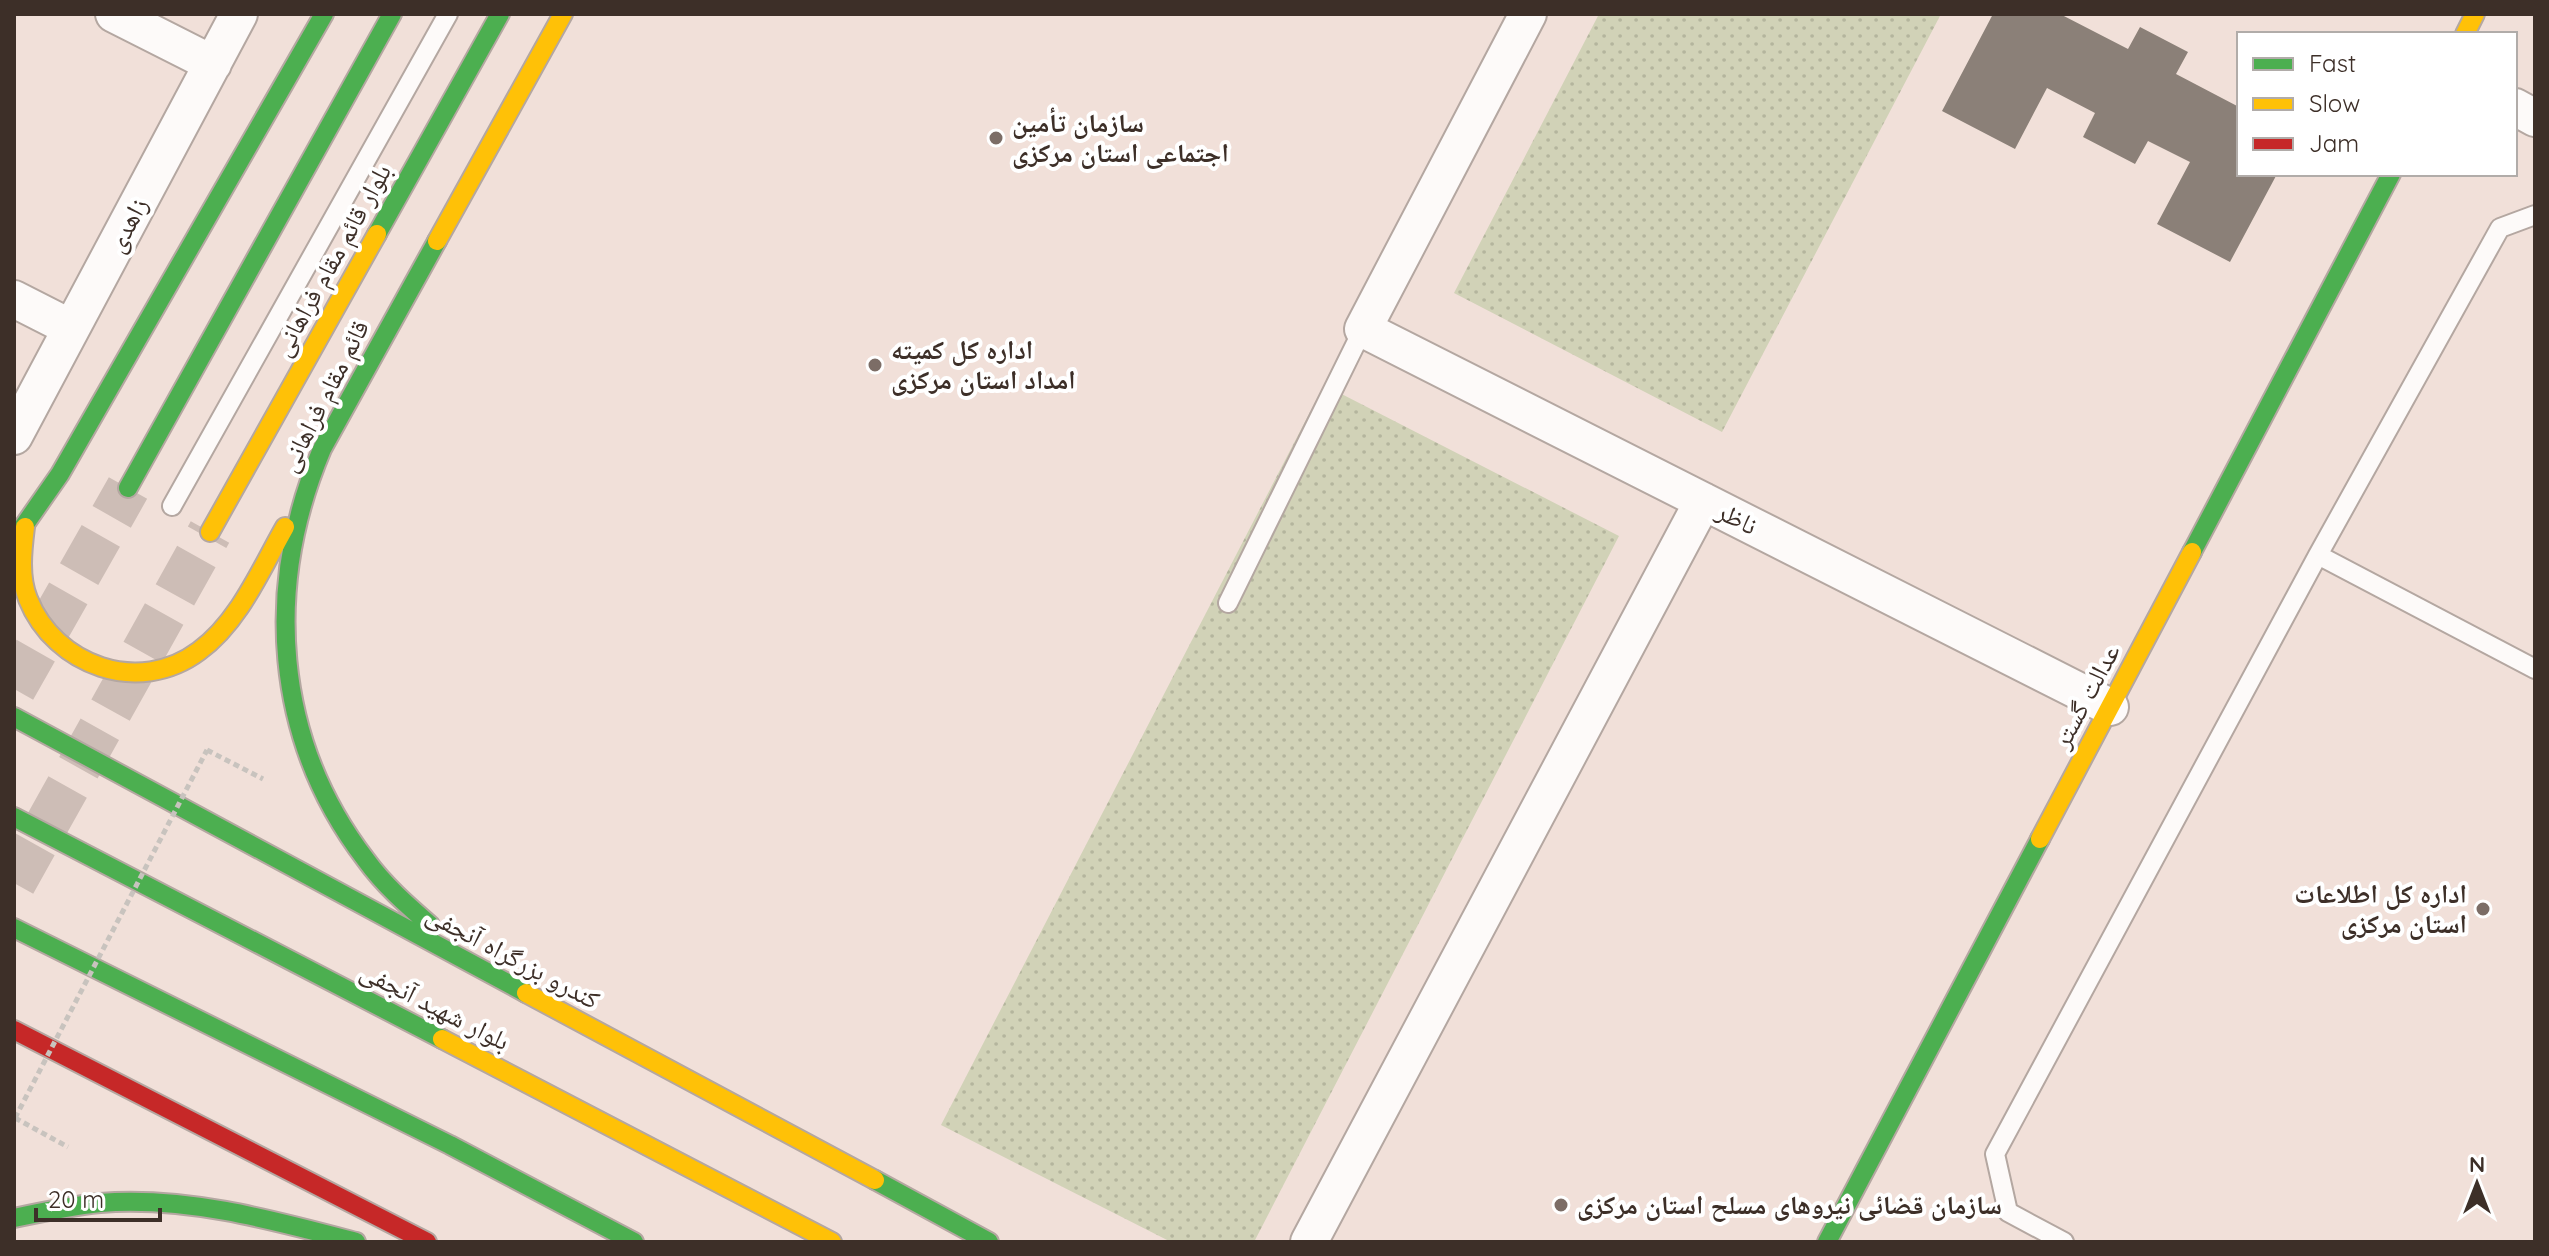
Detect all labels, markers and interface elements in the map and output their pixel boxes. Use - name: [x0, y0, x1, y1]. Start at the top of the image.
- legend: [2237, 32, 2517, 176]
- text: Fast: [2309, 48, 2356, 78]
- text: Slow: [2309, 88, 2360, 118]
- place label: سازمان تأمین اجتماعی استان مرکزی: [1012, 106, 1229, 169]
- text: Jam: [2309, 128, 2359, 158]
- marker: سازمان تأمین اجتماعی استان مرکزی: [987, 129, 1005, 147]
- street label: بلوار قائم مقام فراهانی: [265, 158, 400, 363]
- street label: زاهدی: [98, 191, 155, 258]
- street label: قائم مقام فراهانی: [271, 314, 378, 478]
- place label: اداره کل کمیته امداد استان مرکزی: [891, 333, 1076, 396]
- marker: اداره کل کمیته امداد استان مرکزی: [866, 356, 884, 374]
- street label: ناظر: [1710, 493, 1763, 542]
- street label: عدالت گستر: [2044, 638, 2127, 754]
- place label: اداره کل اطلاعات استان مرکزی: [2294, 877, 2467, 940]
- street label: کندرو بزرگراه آنجفی: [421, 897, 606, 1016]
- marker: اداره کل اطلاعات استان مرکزی: [2474, 900, 2492, 918]
- street label: بلوار شهید آنجفی: [355, 954, 516, 1057]
- north arrow: [2437, 1144, 2517, 1224]
- text: N: [2469, 1150, 2485, 1178]
- scale bar: [36, 1172, 160, 1222]
- text: 20 m: [48, 1184, 104, 1214]
- place label: سازمان قضائی نیروهای مسلح استان مرکزی: [1577, 1188, 2002, 1222]
- marker: سازمان قضائی نیروهای مسلح استان مرکزی: [1552, 1196, 1570, 1214]

